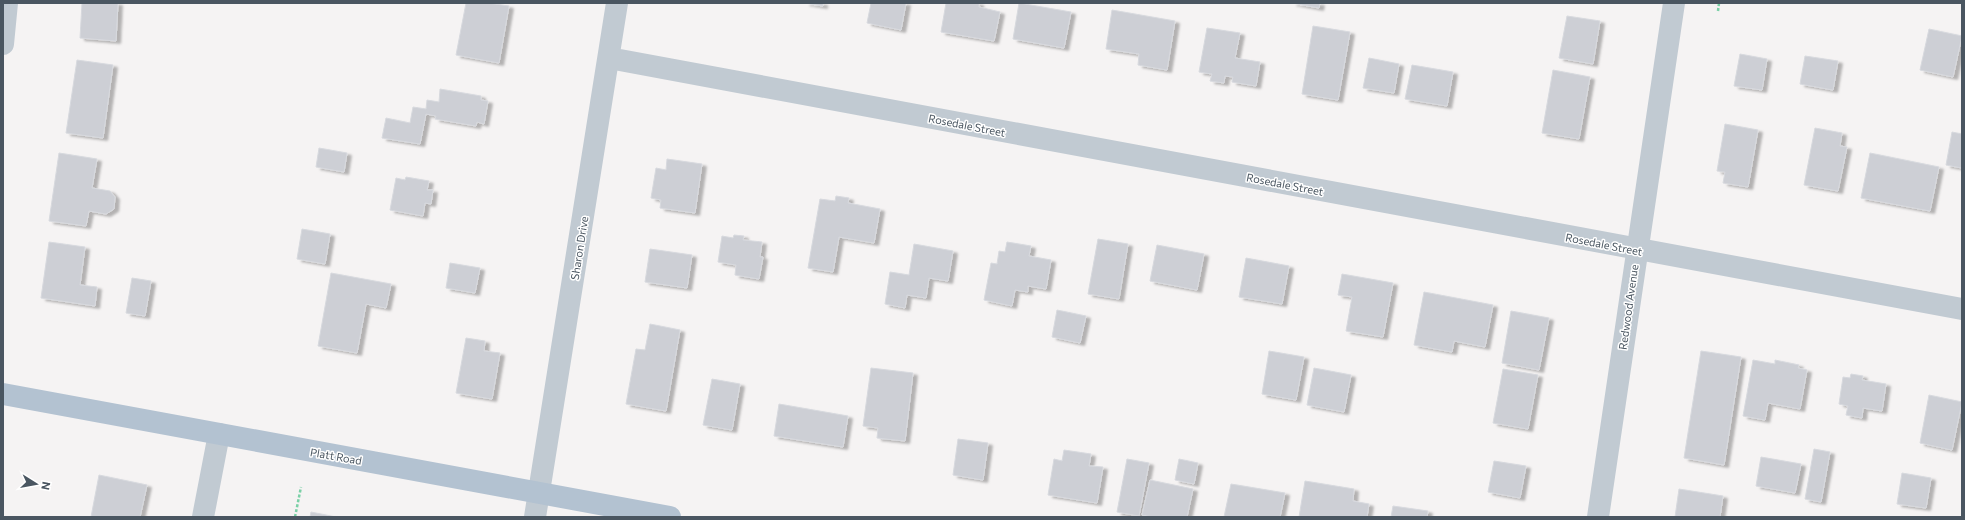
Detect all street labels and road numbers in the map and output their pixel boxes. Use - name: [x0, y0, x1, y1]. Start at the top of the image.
- street label: Rosedale Street: [927, 111, 1007, 139]
- street label: Rosedale Street: [1245, 170, 1325, 198]
- street label: Sharon Drive: [568, 215, 590, 281]
- street label: Rosedale Street: [1564, 230, 1644, 258]
- street label: Redwood Avenue: [1616, 263, 1640, 351]
- street label: Platt Road: [309, 445, 363, 467]

